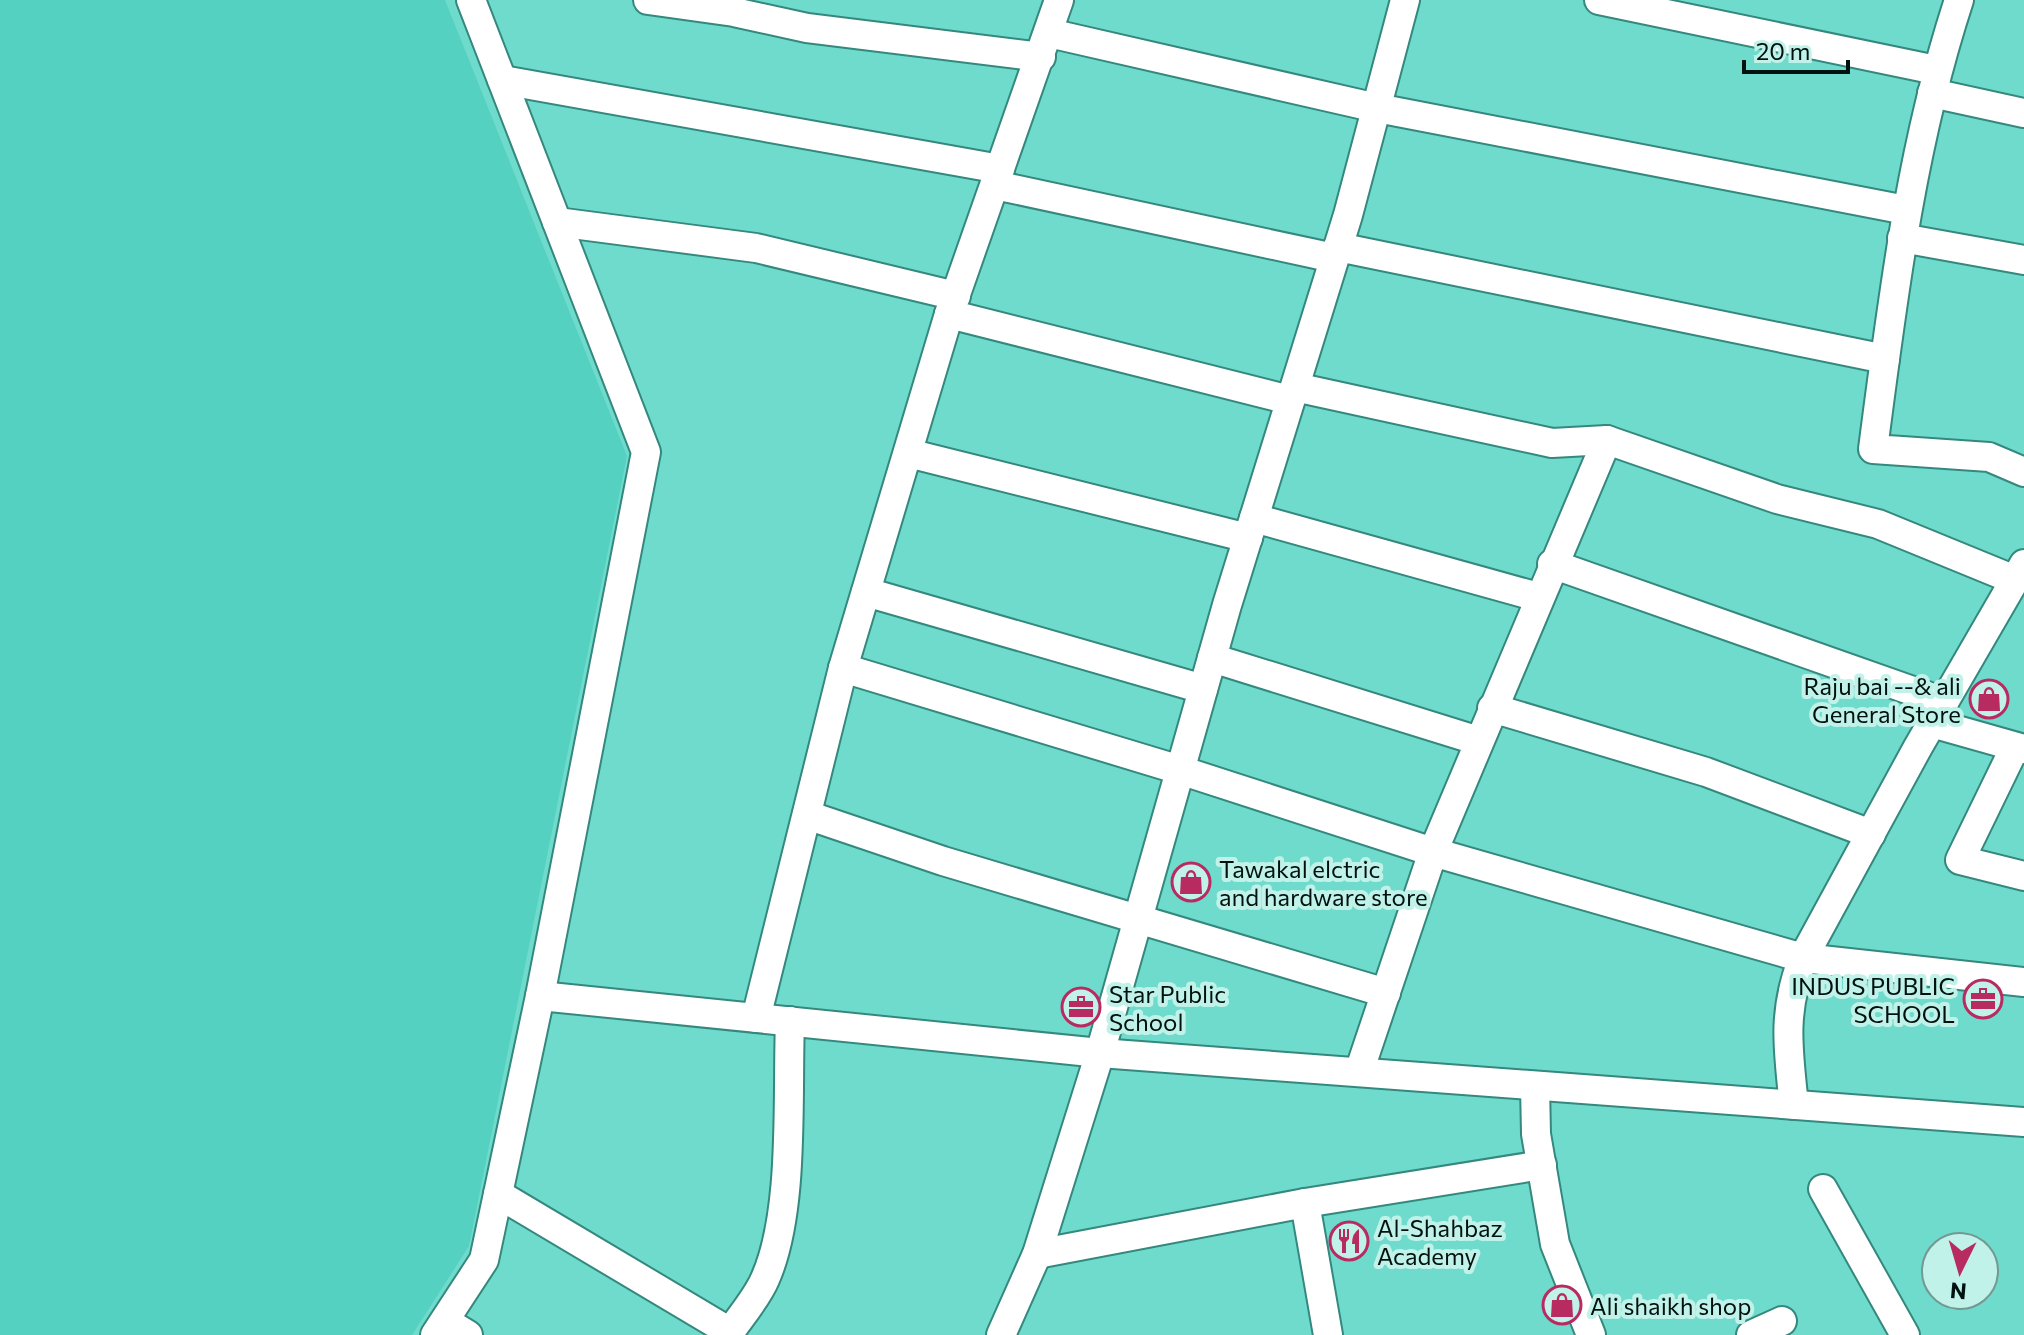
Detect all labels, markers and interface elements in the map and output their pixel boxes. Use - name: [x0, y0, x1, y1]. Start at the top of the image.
- scale bar: [1744, 24, 1848, 74]
- text: 20 m: [1756, 36, 1810, 65]
- place label: Raju bai --& ali General Store: [1803, 671, 1961, 728]
- shop icon: Raju bai --& ali General Store: [1968, 678, 2010, 720]
- place label: Tawakal elctric and hardware store: [1219, 854, 1428, 911]
- shop icon: Tawakal elctric and hardware store: [1170, 861, 1212, 903]
- place label: INDUS PUBLIC SCHOOL: [1791, 971, 1955, 1028]
- office icon: INDUS PUBLIC SCHOOL: [1962, 978, 2004, 1020]
- place label: Star Public School: [1109, 979, 1226, 1036]
- office icon: Star Public School: [1060, 986, 1102, 1028]
- place label: Al-Shahbaz Academy: [1377, 1213, 1503, 1270]
- restaurant icon: Al-Shahbaz Academy: [1328, 1220, 1370, 1262]
- north arrow: [1920, 1231, 2000, 1311]
- text: N: [1949, 1277, 1968, 1306]
- shop icon: Ali shaikh shop: [1541, 1284, 1583, 1326]
- place label: Ali shaikh shop: [1590, 1291, 1751, 1320]

